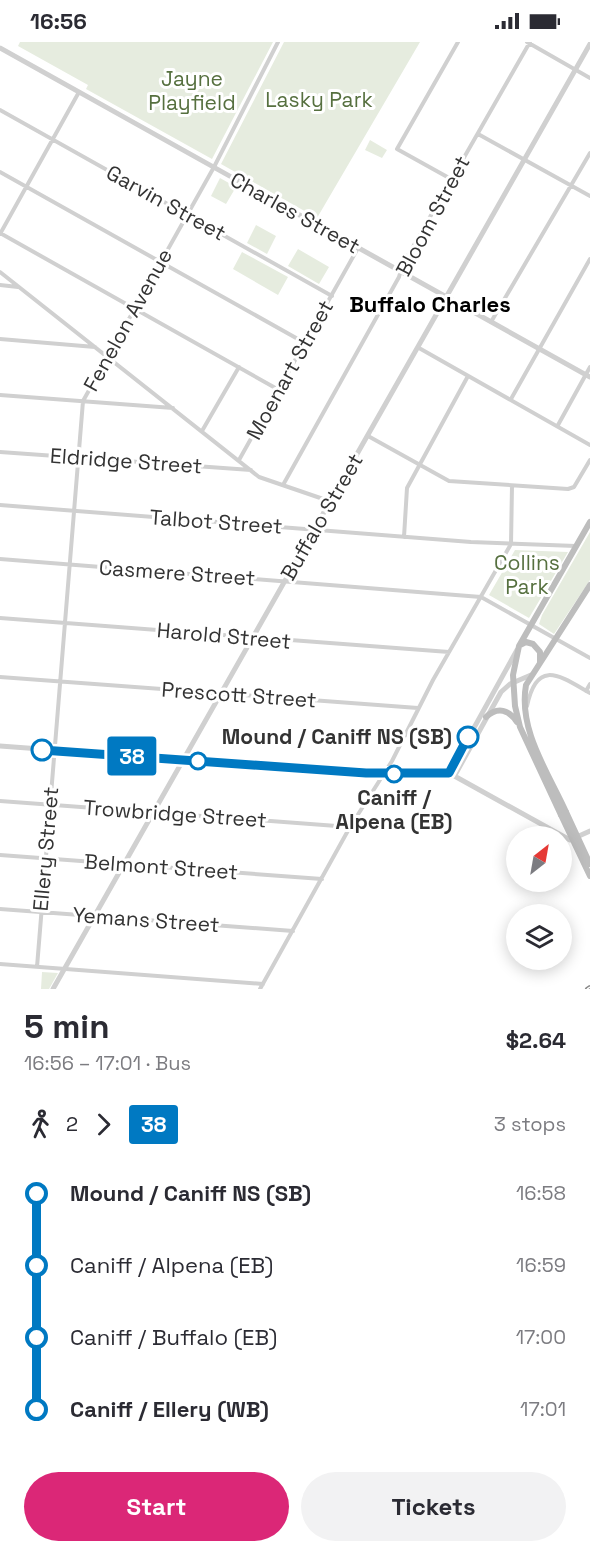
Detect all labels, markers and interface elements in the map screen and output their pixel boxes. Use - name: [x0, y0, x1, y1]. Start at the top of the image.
- text: 16:56: [30, 7, 87, 35]
- park label: Jayne Playfield: [148, 65, 236, 116]
- park label: Lasky Park: [265, 86, 373, 113]
- street label: Bloom Street: [390, 151, 476, 281]
- street label: Garvin Street: [102, 159, 231, 247]
- street label: Charles Street: [225, 166, 365, 259]
- street label: Fenelon Avenue: [77, 244, 178, 396]
- district label: Buffalo Charles: [349, 290, 511, 318]
- street label: Moenart Street: [240, 295, 339, 444]
- street label: Eldridge Street: [49, 442, 203, 479]
- street label: Buffalo Street: [274, 448, 369, 585]
- street label: Talbot Street: [149, 503, 283, 540]
- park label: Collins Park: [494, 549, 560, 600]
- street label: Casmere Street: [98, 554, 256, 591]
- street label: Harold Street: [156, 616, 292, 655]
- street label: Prescott Street: [161, 676, 317, 713]
- place label: Mound / Caniff NS (SB): [222, 723, 452, 750]
- marker: Mound / Caniff NS (SB): [457, 726, 479, 748]
- line badge: 38: [105, 736, 159, 776]
- unlabelled marker: [31, 739, 53, 761]
- text: 38: [119, 743, 145, 770]
- unlabelled marker: [189, 752, 207, 770]
- marker: Caniff / Alpena (EB): [385, 765, 403, 783]
- place label: Caniff / Alpena (EB): [336, 784, 452, 835]
- street label: Ellery Street: [27, 786, 64, 912]
- street label: Trowbridge Street: [83, 794, 267, 833]
- north arrow: [506, 826, 572, 892]
- map controls: [506, 826, 572, 970]
- street label: Belmont Street: [83, 848, 239, 885]
- street label: Yemans Street: [72, 901, 220, 938]
- button: layers: [506, 904, 572, 970]
- text: 5 min: [24, 1006, 109, 1048]
- text: $2.64: [506, 1026, 566, 1054]
- text: 16:56 – 17:01 · Bus: [24, 1050, 191, 1076]
- icon: walk: [24, 1108, 57, 1141]
- icon: forward: [87, 1108, 120, 1141]
- text: 2: [66, 1111, 78, 1137]
- text: 38: [141, 1111, 166, 1138]
- text: 3 stops: [494, 1111, 566, 1137]
- text: Mound / Caniff NS (SB): [70, 1179, 311, 1207]
- text: 16:58: [516, 1180, 566, 1206]
- text: Caniff / Alpena (EB): [70, 1251, 273, 1279]
- text: 16:59: [516, 1252, 566, 1278]
- text: Caniff / Buffalo (EB): [70, 1323, 277, 1351]
- text: 17:00: [516, 1324, 566, 1350]
- text: Caniff / Ellery (WB): [70, 1395, 269, 1423]
- text: 17:01: [520, 1396, 566, 1422]
- button: Start: [24, 1472, 289, 1541]
- button: Tickets: [301, 1472, 566, 1541]

